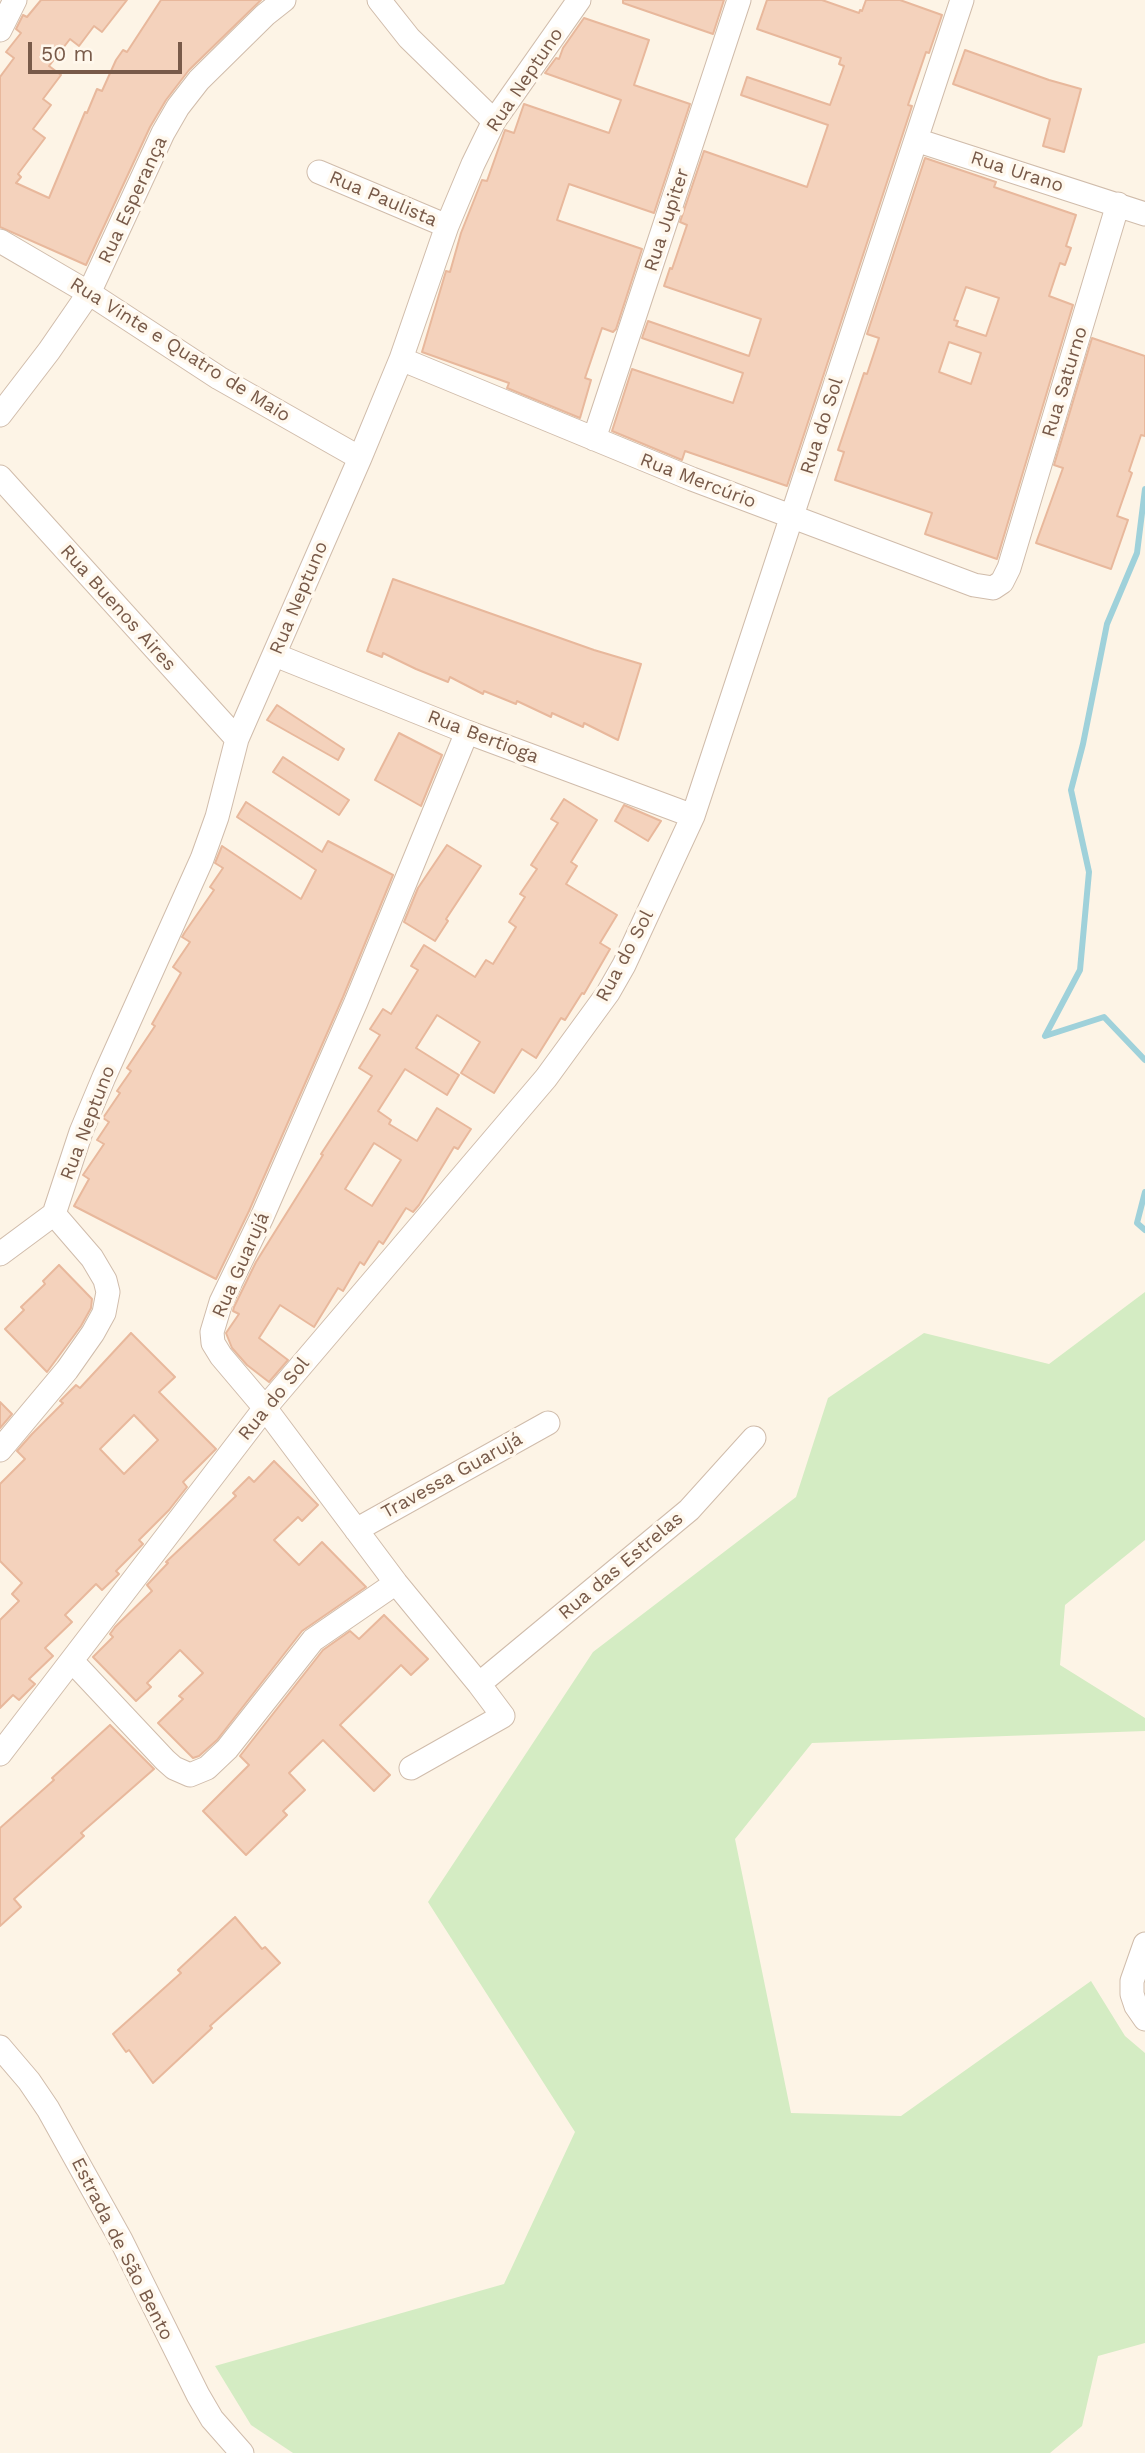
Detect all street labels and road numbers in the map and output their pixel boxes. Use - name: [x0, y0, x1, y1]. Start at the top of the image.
- street label: Rua Neptuno: [482, 24, 568, 136]
- street label: Rua Esperança: [94, 133, 172, 267]
- street label: Rua Urano: [968, 146, 1066, 198]
- street label: Rua Jupiter: [640, 165, 694, 275]
- street label: Rua Paulista: [326, 166, 440, 232]
- street label: Rua Vinte e Quatro de Maio: [66, 273, 294, 427]
- street label: Rua Saturno: [1037, 324, 1093, 440]
- street label: Rua do Sol: [796, 375, 848, 477]
- street label: Rua Mercúrio: [637, 448, 759, 514]
- street label: Rua Neptuno: [265, 538, 333, 658]
- street label: Rua Buenos Aires: [55, 540, 181, 676]
- street label: Rua Bertioga: [424, 705, 542, 769]
- street label: Rua do Sol: [591, 906, 659, 1006]
- street label: Rua Neptuno: [56, 1063, 120, 1183]
- street label: Rua Guarujá: [208, 1209, 274, 1321]
- street label: Rua do Sol: [233, 1353, 315, 1445]
- street label: Travessa Guarujá: [378, 1428, 526, 1524]
- street label: Rua das Estrelas: [554, 1507, 688, 1625]
- street label: Estrada de São Bento: [66, 2154, 178, 2344]

